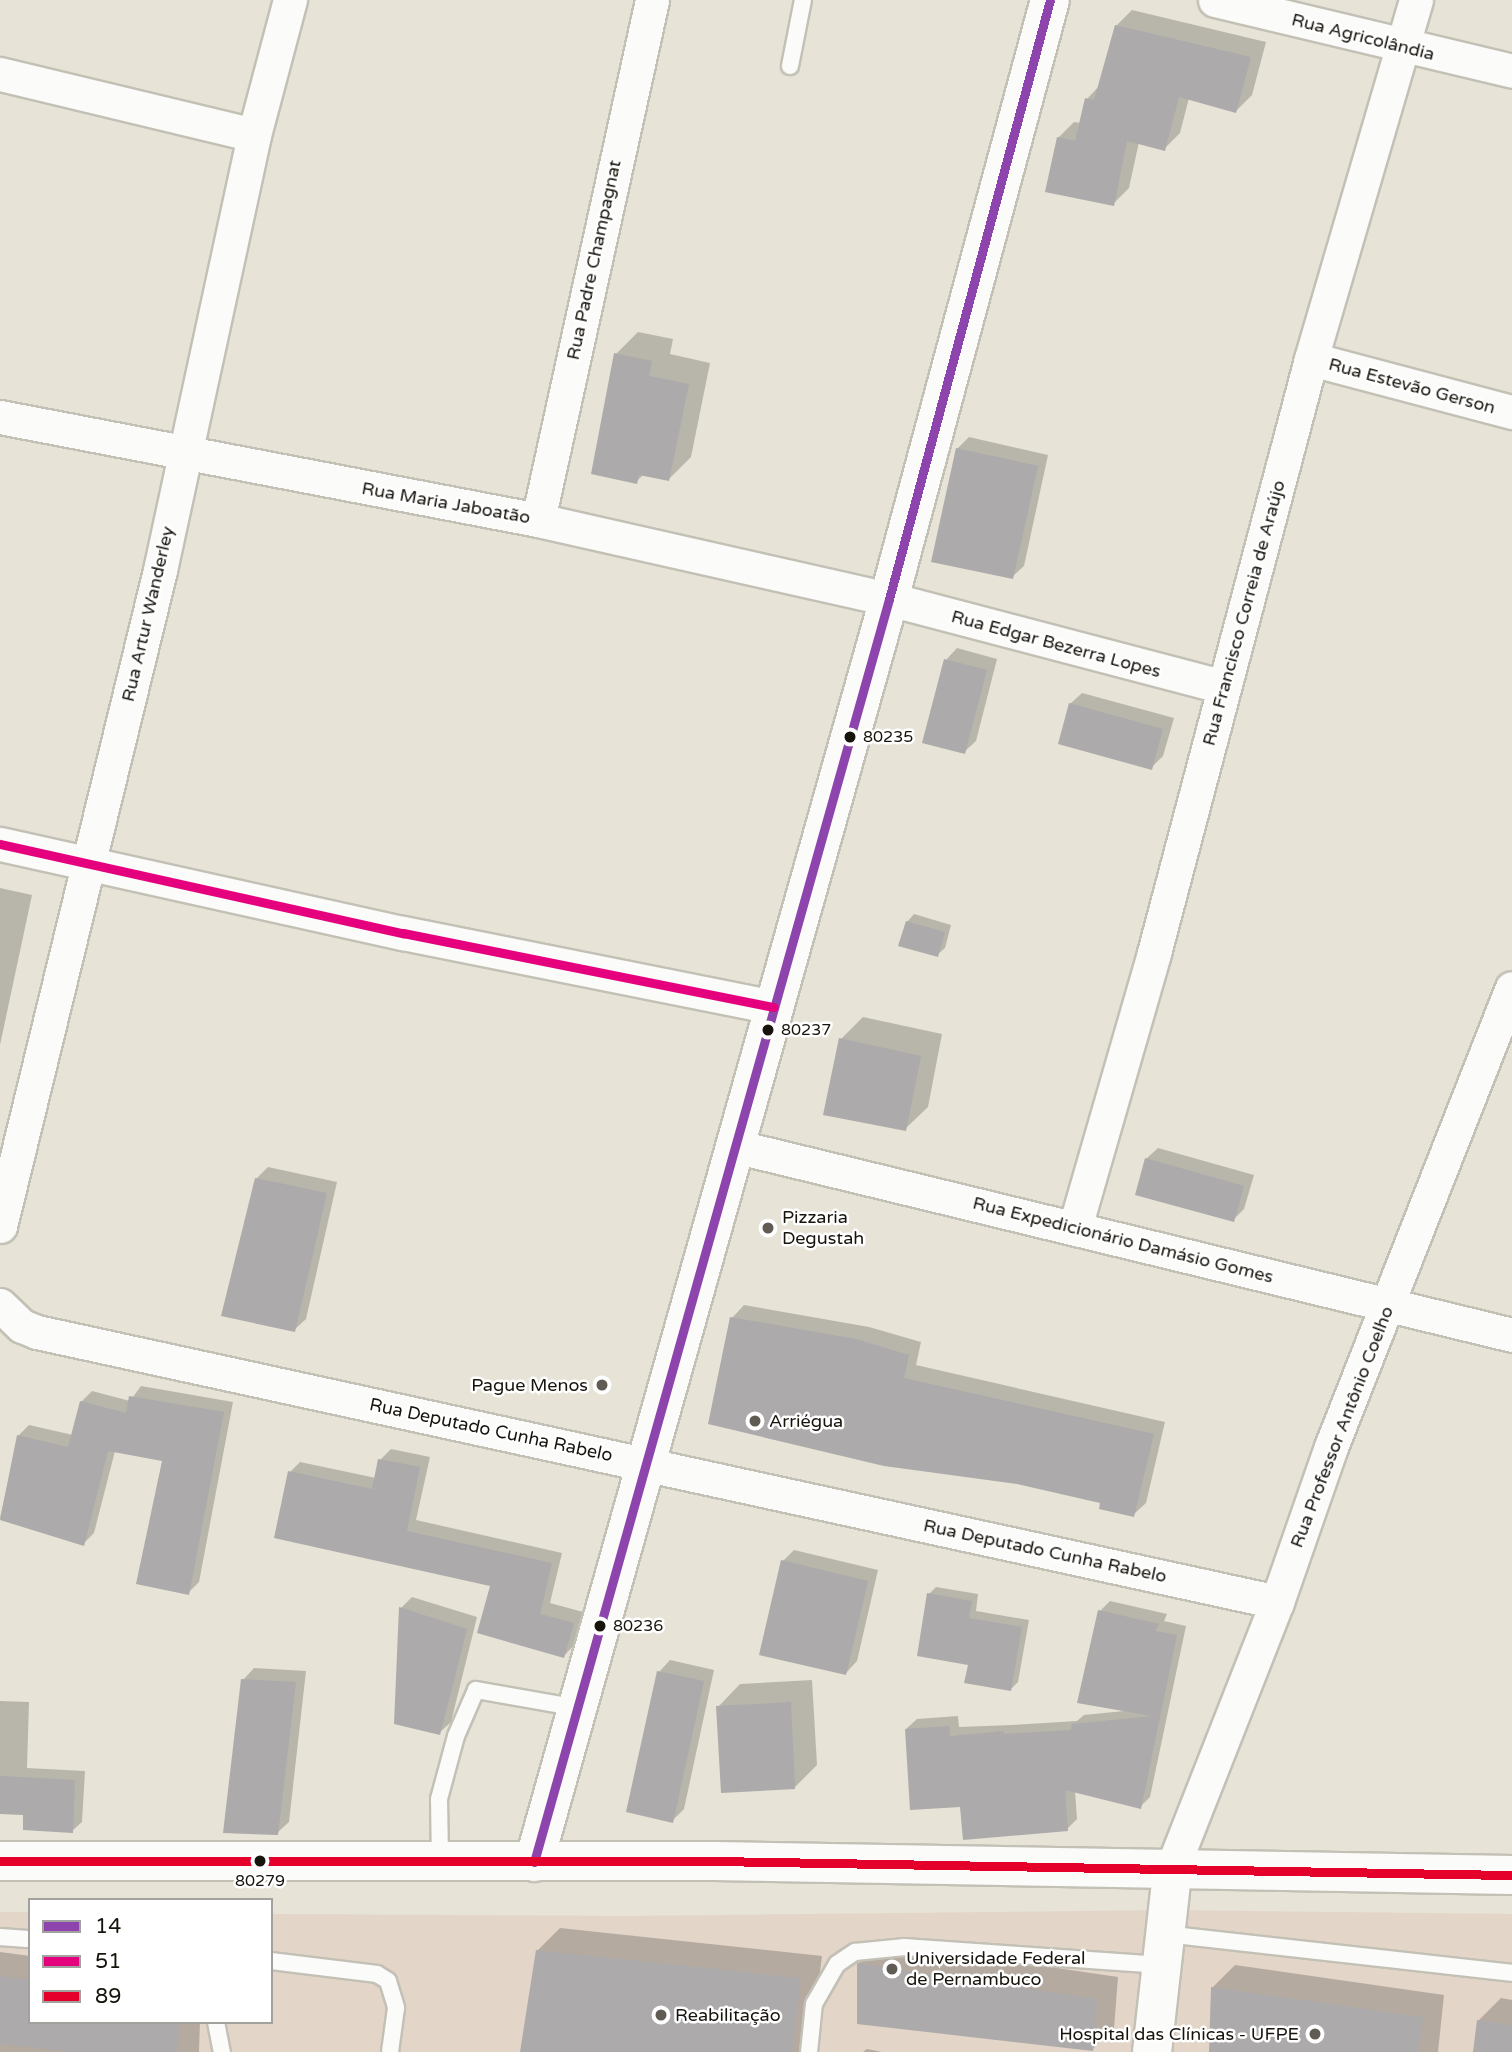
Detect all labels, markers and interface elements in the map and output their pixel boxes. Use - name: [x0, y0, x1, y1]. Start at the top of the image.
- street label: Rua Agricolândia: [1289, 9, 1437, 65]
- street label: Rua Padre Champagnat: [562, 158, 626, 362]
- street label: Rua Estevão Gerson: [1326, 353, 1498, 419]
- street label: Rua Maria Jaboatão: [360, 478, 532, 528]
- street label: Rua Francisco Correia de Araújo: [1198, 478, 1290, 748]
- street label: Rua Artur Wanderley: [117, 524, 179, 704]
- street label: Rua Edgar Bezerra Lopes: [949, 606, 1163, 682]
- place label: 80235: [863, 727, 913, 747]
- marker: 80235: [843, 730, 857, 744]
- place label: 80237: [781, 1020, 831, 1040]
- marker: 80237: [761, 1023, 775, 1037]
- street label: Rua Expedicionário Damásio Gomes: [970, 1192, 1276, 1288]
- place label: Pizzaria Degustah: [782, 1207, 864, 1250]
- marker: Pizzaria Degustah: [760, 1220, 776, 1236]
- street label: Rua Professor Antônio Coelho: [1286, 1303, 1398, 1551]
- place label: Pague Menos: [471, 1374, 588, 1396]
- marker: Pague Menos: [594, 1377, 610, 1393]
- street label: Rua Deputado Cunha Rabelo: [367, 1394, 615, 1466]
- place label: Arriégua: [769, 1410, 843, 1432]
- marker: Arriégua: [747, 1413, 763, 1429]
- street label: Rua Deputado Cunha Rabelo: [921, 1515, 1169, 1587]
- place label: 80236: [613, 1616, 663, 1636]
- marker: 80236: [593, 1619, 607, 1633]
- marker: 80279: [253, 1854, 267, 1868]
- place label: 80279: [235, 1871, 285, 1891]
- legend: [28, 1898, 273, 2024]
- text: 14: [95, 1914, 121, 1939]
- place label: Universidade Federal de Pernambuco: [906, 1948, 1086, 1990]
- text: 51: [95, 1949, 121, 1974]
- marker: Universidade Federal de Pernambuco: [884, 1961, 900, 1977]
- text: 89: [95, 1984, 121, 2009]
- place label: Reabilitação: [675, 2004, 781, 2026]
- marker: Reabilitação: [653, 2007, 669, 2023]
- place label: Hospital das Clínicas - UFPE: [1059, 2023, 1299, 2045]
- marker: Hospital das Clínicas - UFPE: [1305, 2024, 1325, 2044]

